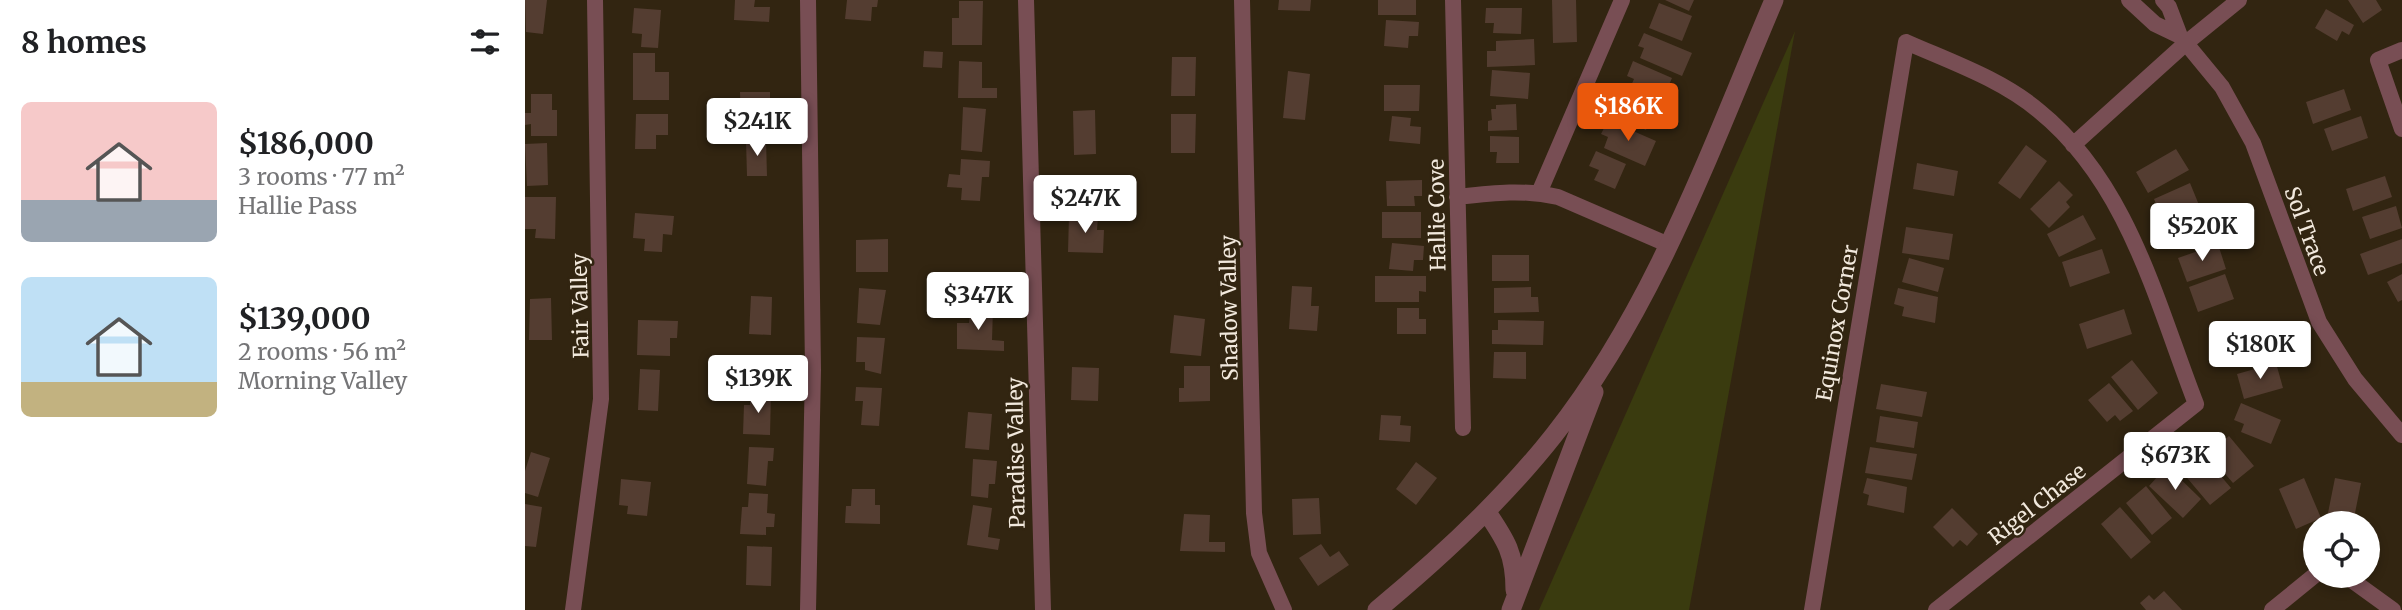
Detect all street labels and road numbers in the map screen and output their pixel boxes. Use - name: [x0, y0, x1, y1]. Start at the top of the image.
- street label: Hallie Cove: [1423, 159, 1451, 271]
- street label: Sol Trace: [2278, 183, 2336, 279]
- street label: Shadow Valley: [1214, 234, 1244, 381]
- street label: Equinox Corner: [1810, 243, 1864, 403]
- street label: Fair Valley: [566, 253, 594, 359]
- street label: Paradise Valley: [1001, 376, 1031, 529]
- street label: Rigel Chase: [1983, 458, 2091, 550]

